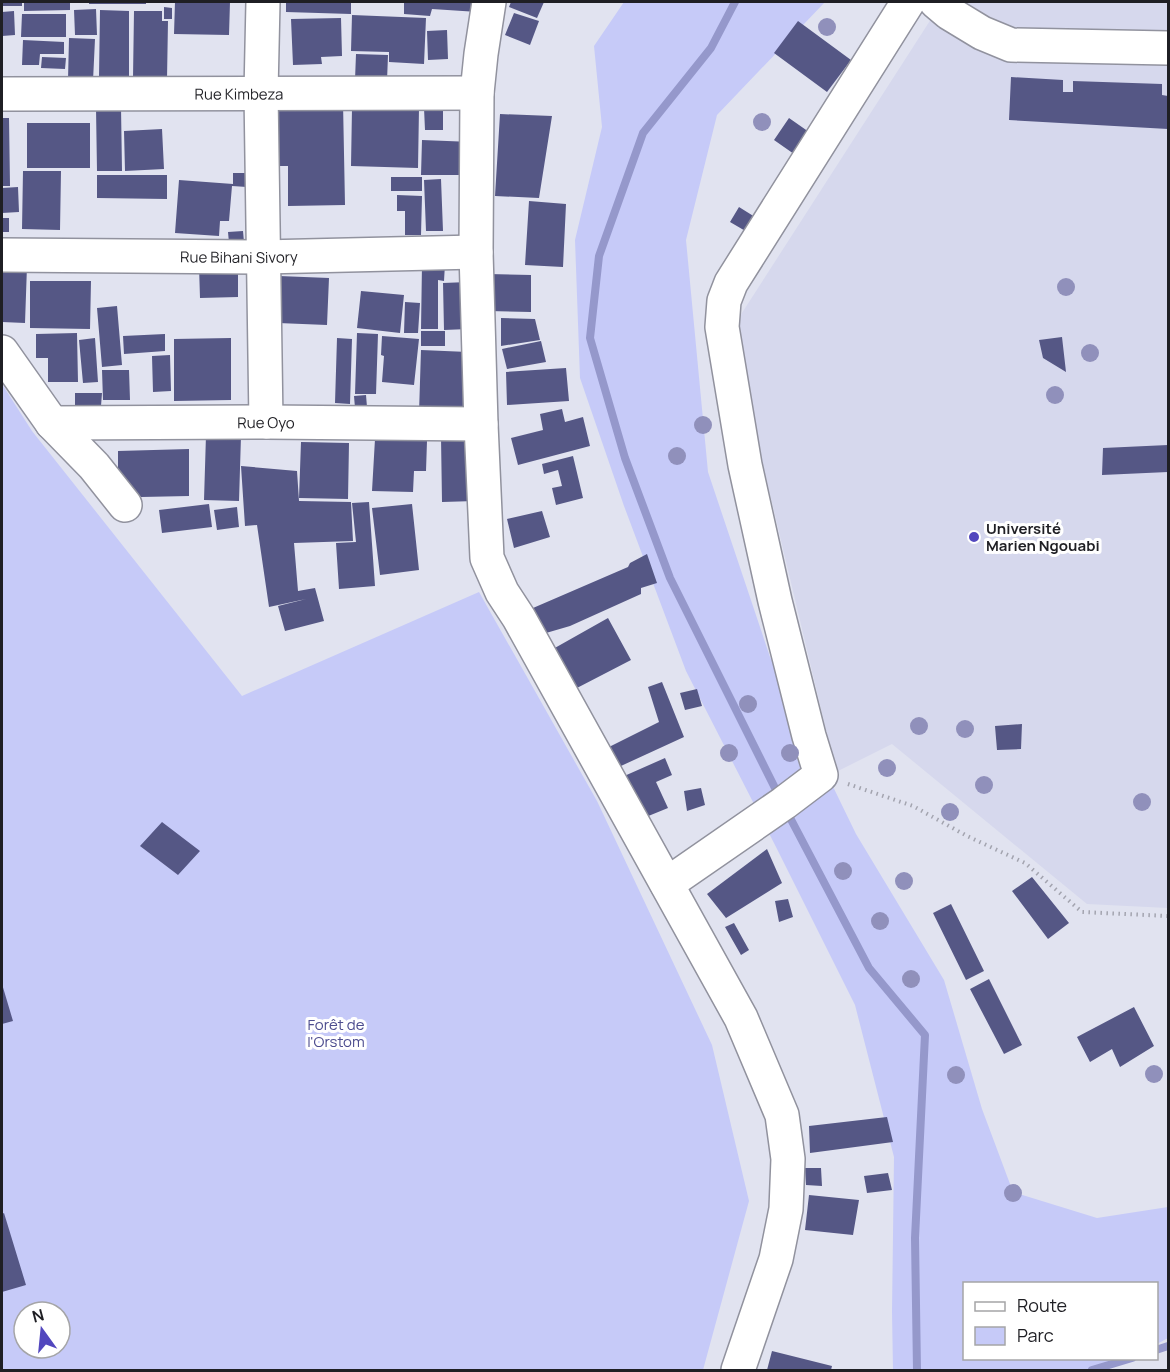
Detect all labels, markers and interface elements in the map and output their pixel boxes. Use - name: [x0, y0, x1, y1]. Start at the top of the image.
- street label: Rue Kimbeza: [195, 83, 283, 104]
- street label: Rue Bihani Sivory: [180, 246, 298, 268]
- street label: Rue Oyo: [237, 411, 295, 433]
- place label: Université Marien Ngouabi: [986, 518, 1100, 556]
- marker: Université Marien Ngouabi: [967, 530, 981, 544]
- park label: Forêt de l'Orstom: [307, 1014, 365, 1052]
- legend: [963, 1282, 1158, 1360]
- text: Route: [1017, 1293, 1067, 1317]
- north arrow: [12, 1300, 72, 1360]
- text: N: [30, 1303, 47, 1328]
- text: Parc: [1017, 1323, 1054, 1347]

